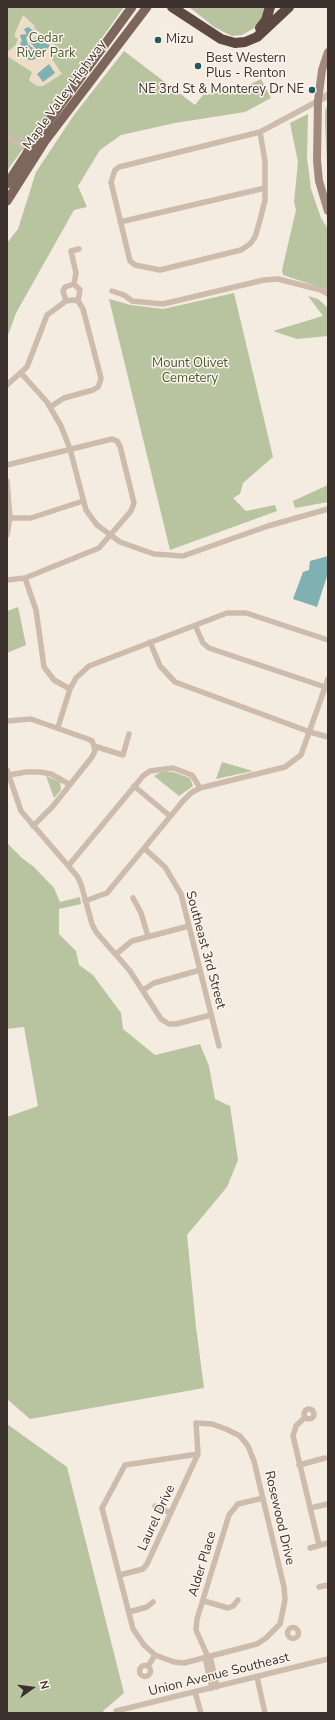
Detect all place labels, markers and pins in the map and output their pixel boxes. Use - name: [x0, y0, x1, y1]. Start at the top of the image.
- place label: Mizu: [166, 32, 193, 48]
- marker: Mizu: [153, 35, 163, 45]
- place label: Best Western Plus - Renton: [206, 51, 286, 82]
- marker: Best Western Plus - Renton: [193, 61, 203, 71]
- place label: NE 3rd St & Monterey Dr NE: [139, 82, 304, 98]
- marker: NE 3rd St & Monterey Dr NE: [307, 85, 317, 95]

